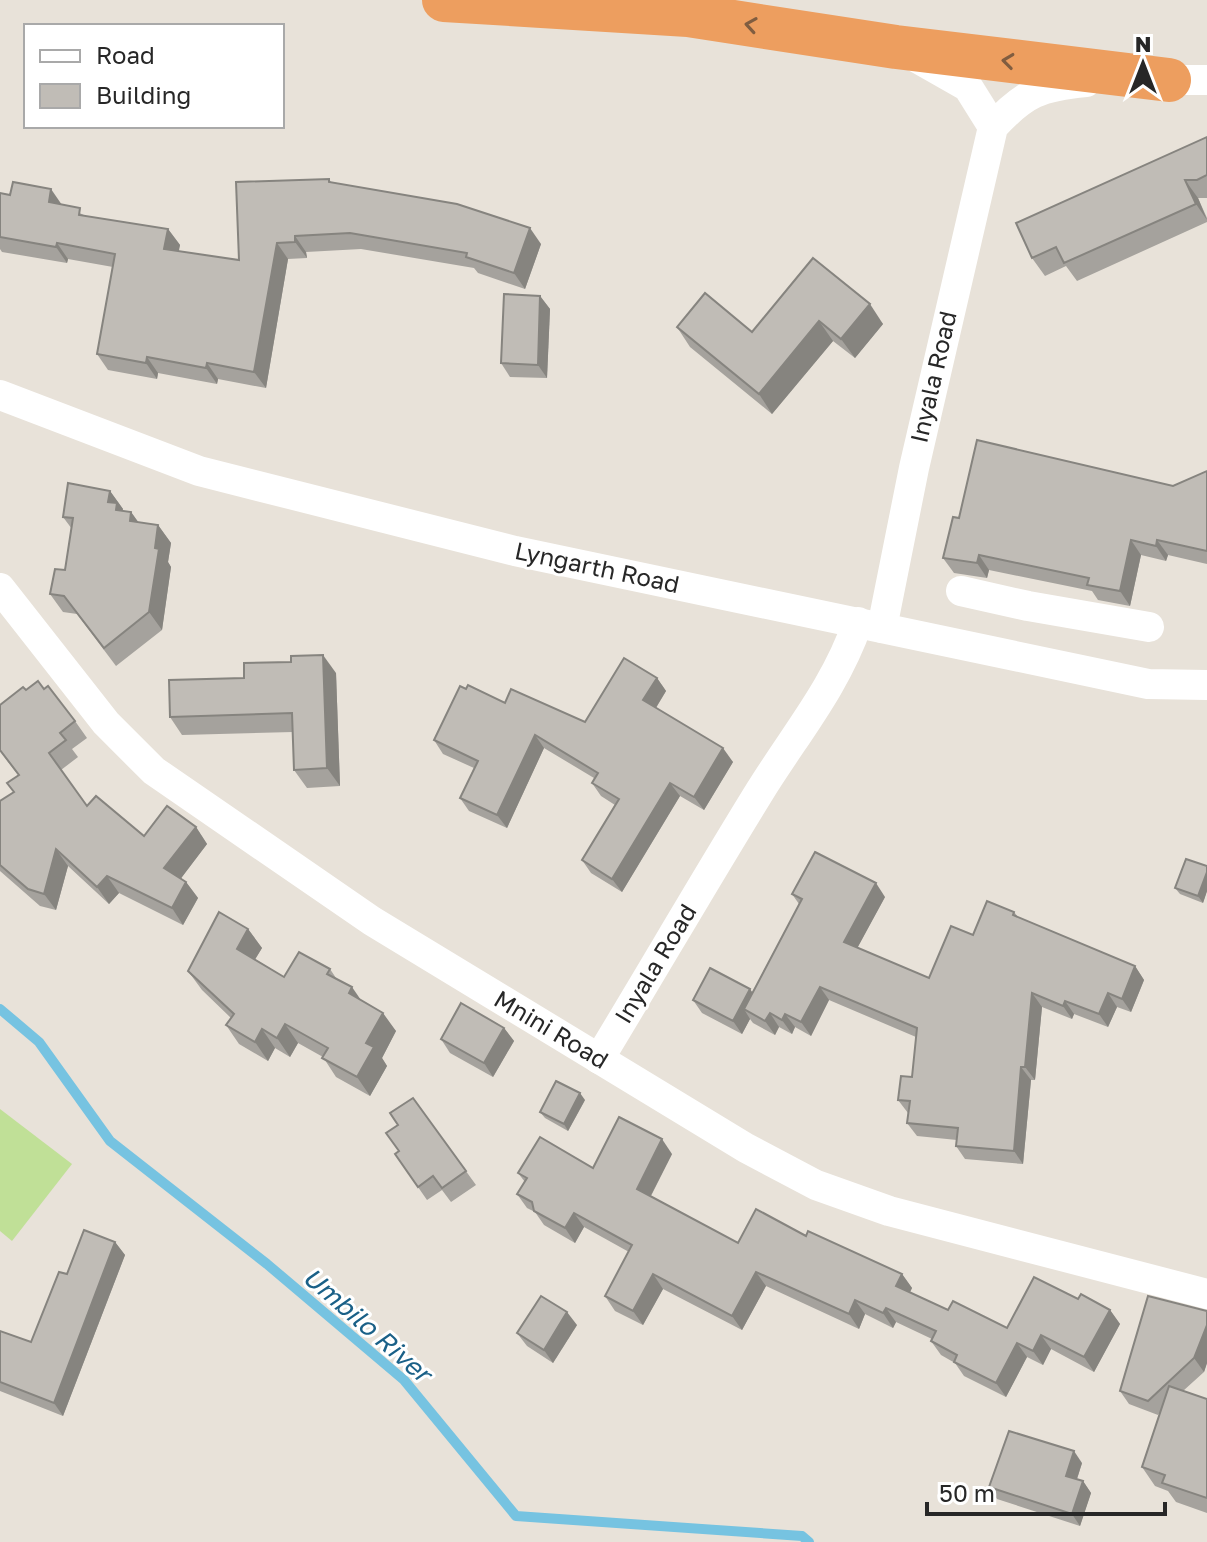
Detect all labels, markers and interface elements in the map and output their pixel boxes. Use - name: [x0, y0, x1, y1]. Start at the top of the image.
- one-way arrow: [744, 17, 758, 34]
- legend: [24, 24, 284, 128]
- north arrow: [1103, 24, 1183, 104]
- text: N: [1135, 30, 1151, 57]
- text: Road: [96, 40, 155, 69]
- one-way arrow: [1001, 52, 1014, 69]
- text: Building: [96, 80, 191, 109]
- street label: Inyala Road: [903, 308, 962, 445]
- street label: Lyngarth Road: [512, 535, 682, 598]
- street label: Inyala Road: [608, 898, 702, 1028]
- street label: Mnini Road: [490, 983, 614, 1074]
- water label: Umbilo River: [297, 1261, 440, 1391]
- scale bar: [927, 1466, 1165, 1516]
- text: 50 m: [939, 1478, 995, 1507]

